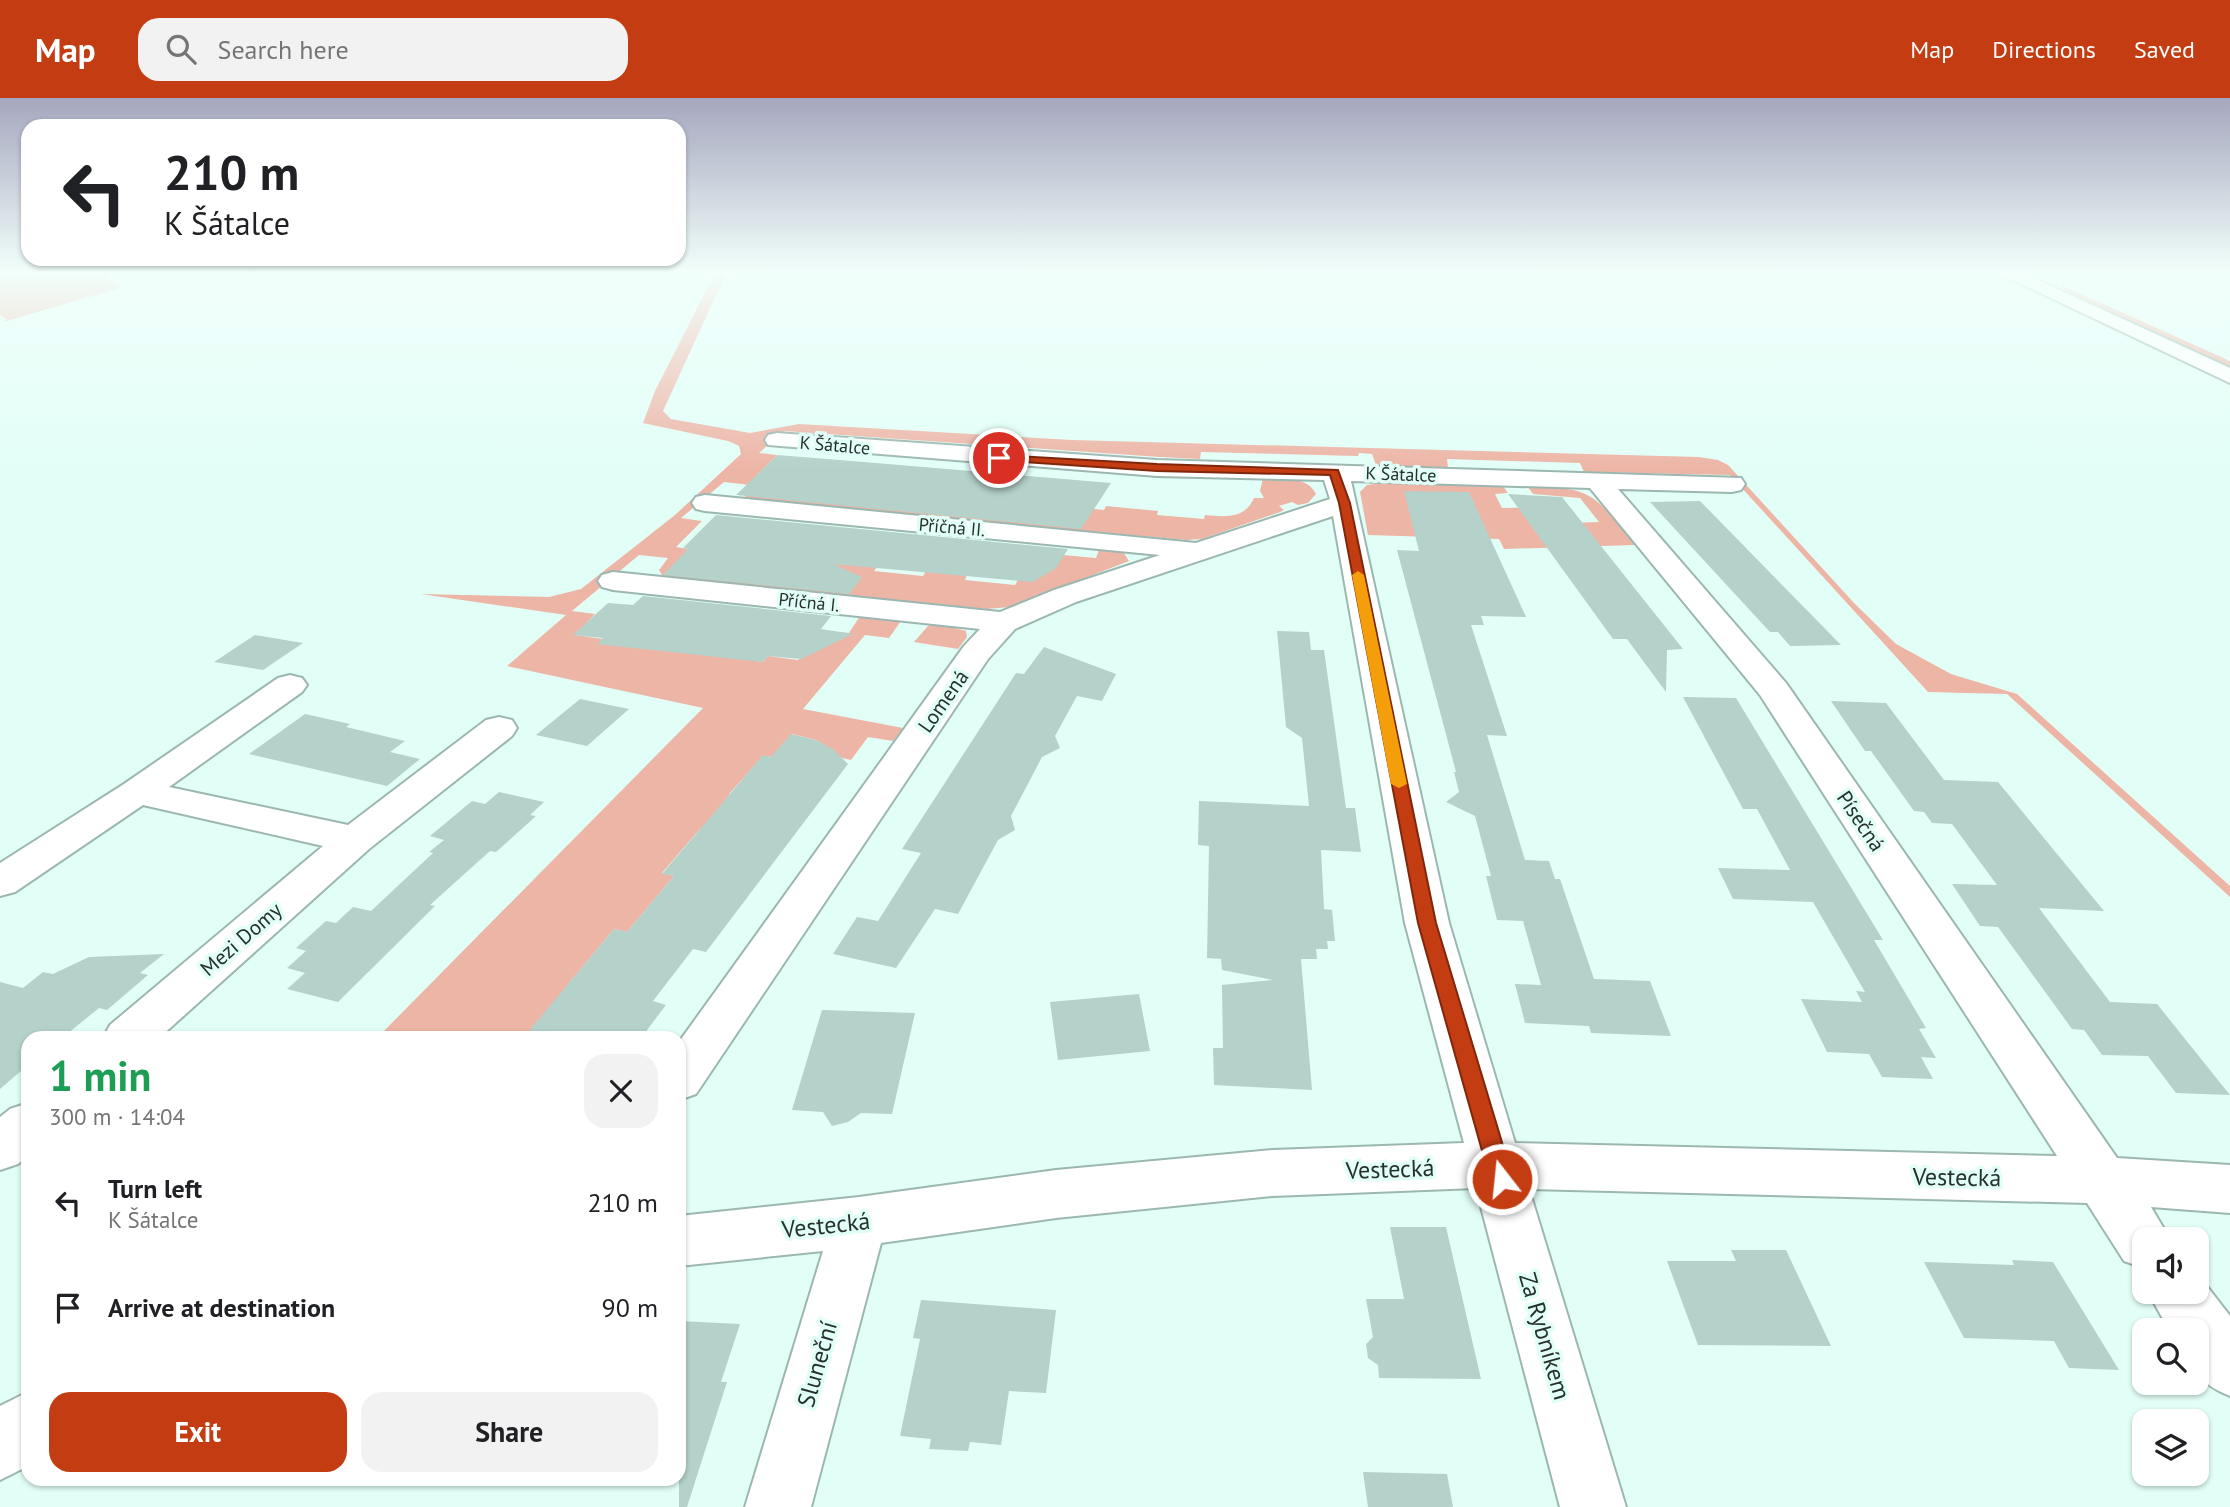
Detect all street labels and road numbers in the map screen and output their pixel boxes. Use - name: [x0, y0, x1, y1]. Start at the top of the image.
- street label: K Šátalce: [799, 430, 871, 460]
- street label: K Šátalce: [1365, 461, 1437, 487]
- street label: Příčná II.: [918, 513, 986, 541]
- street label: Příčná I.: [777, 587, 841, 617]
- street label: Lomená: [912, 664, 974, 738]
- street label: Písečná: [1831, 786, 1891, 856]
- street label: Mezi Domy: [195, 896, 288, 982]
- street label: Vestecká: [1344, 1152, 1435, 1186]
- street label: Vestecká: [1911, 1161, 2002, 1193]
- street label: Vestecká: [779, 1205, 872, 1245]
- street label: Za Rybníkem: [1512, 1269, 1578, 1403]
- street label: Sluneční: [790, 1317, 844, 1411]

